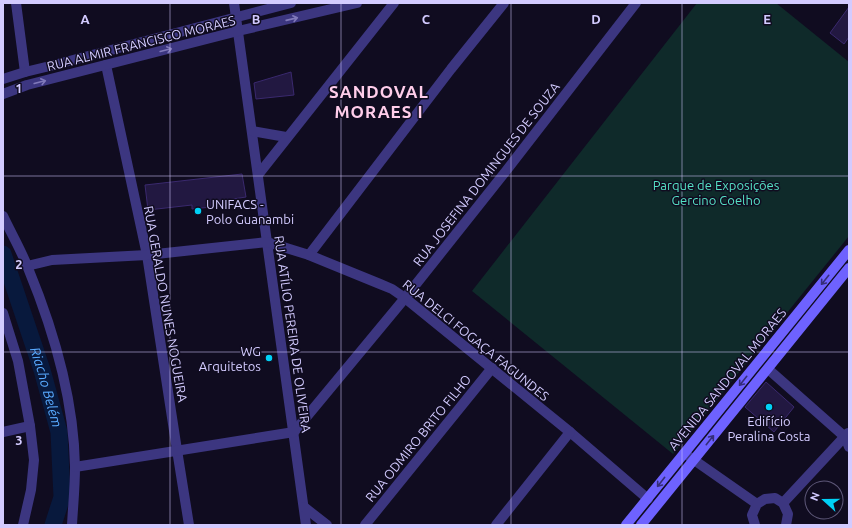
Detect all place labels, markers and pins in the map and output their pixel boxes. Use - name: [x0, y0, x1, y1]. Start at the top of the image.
- place label: UNIFACS - Polo Guanambi: [206, 197, 294, 226]
- marker: UNIFACS - Polo Guanambi: [193, 206, 203, 216]
- place label: WG Arquitetos: [199, 344, 261, 373]
- marker: WG Arquitetos: [264, 353, 274, 363]
- marker: Edifício Peralina Costa: [764, 402, 774, 412]
- place label: Edifício Peralina Costa: [728, 414, 810, 443]

